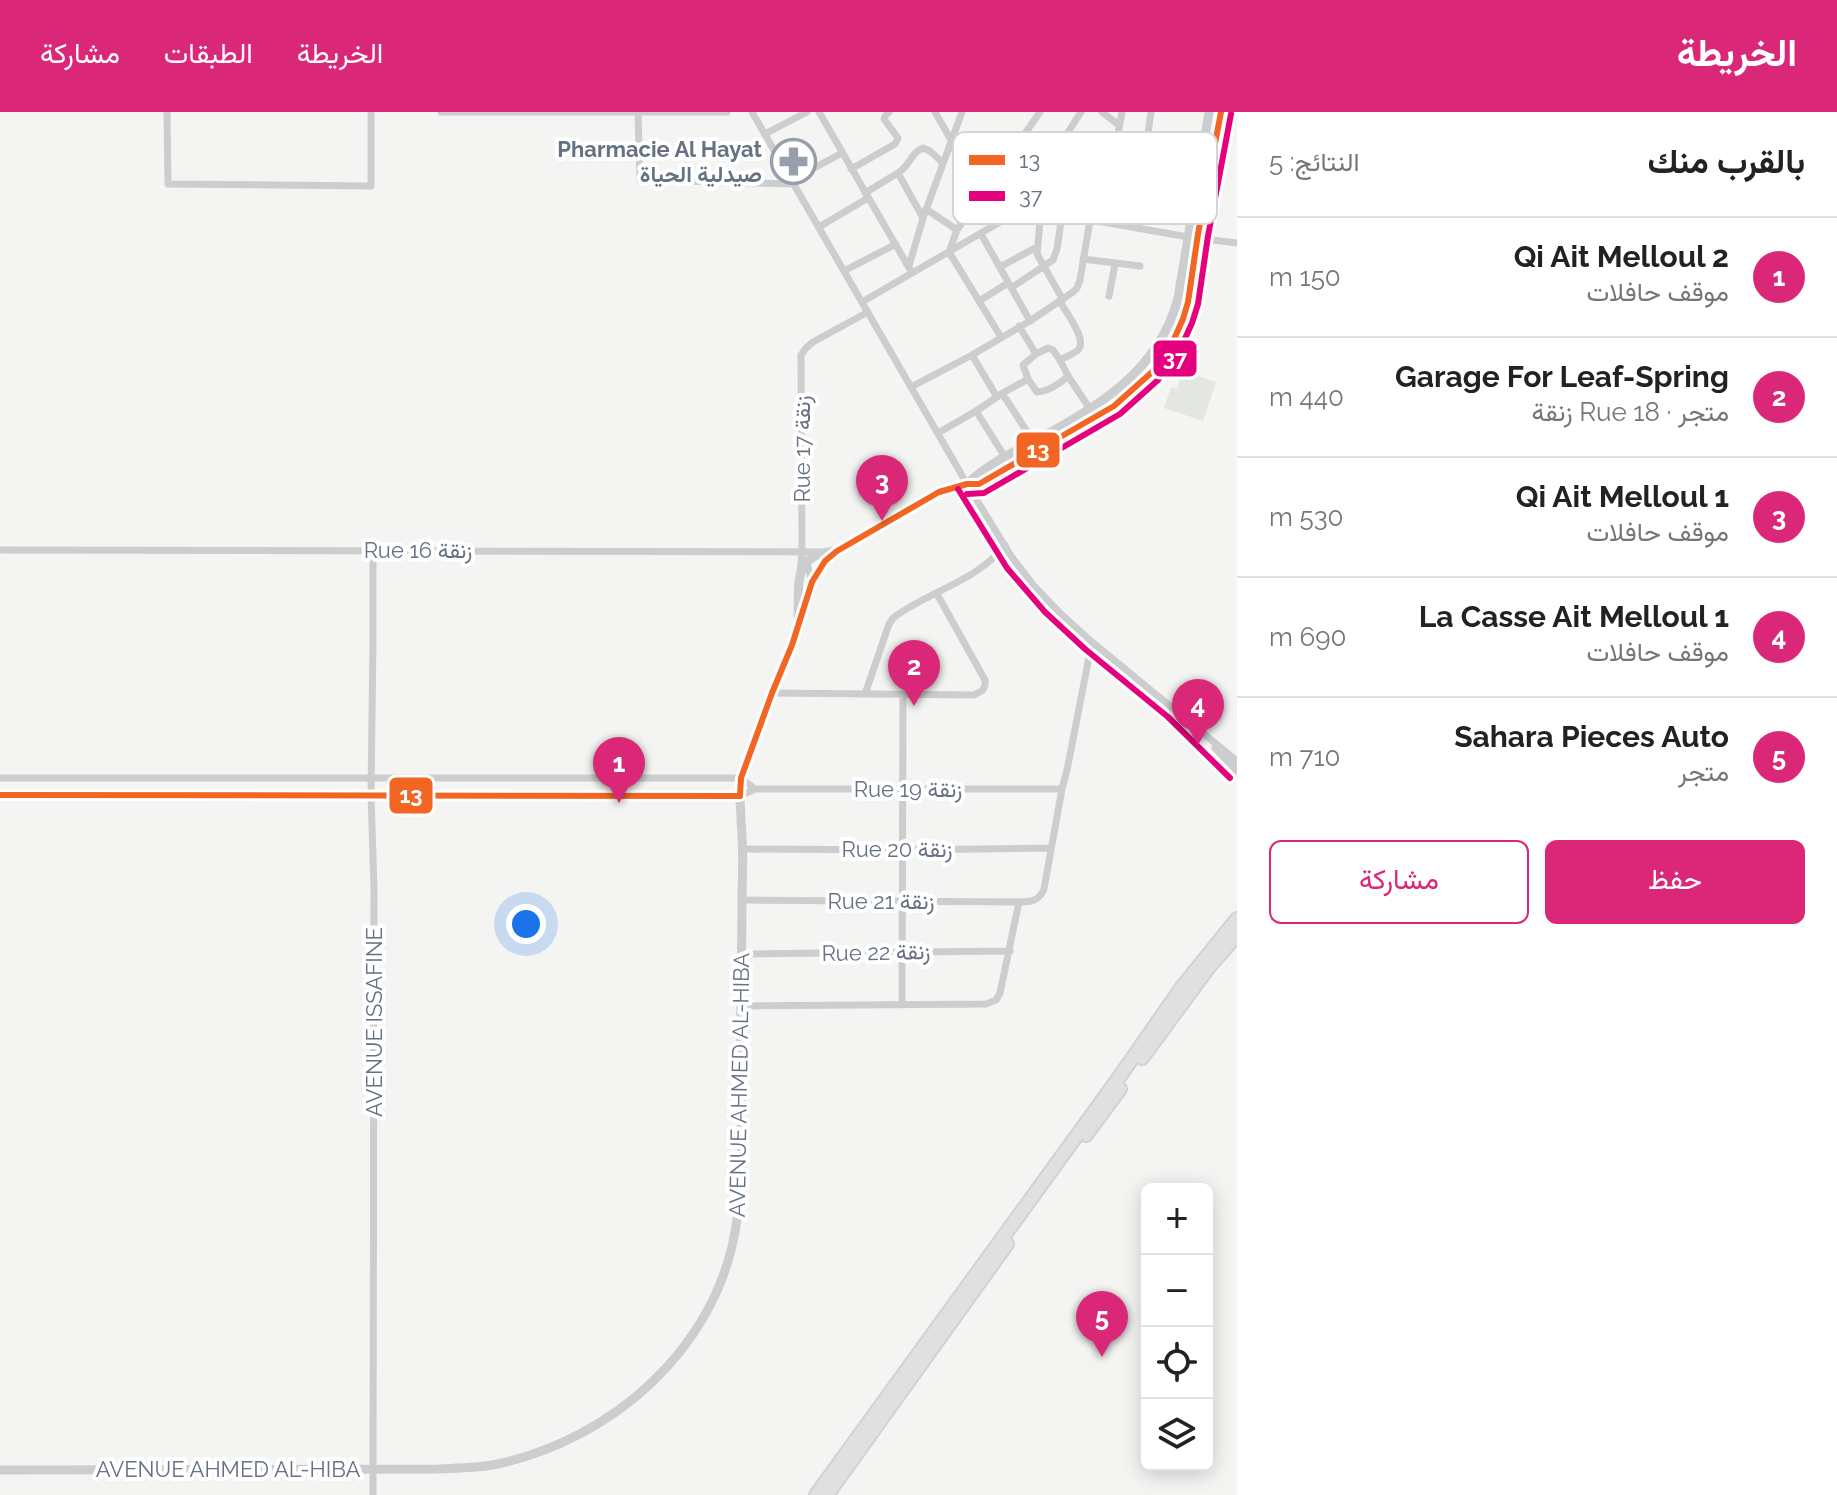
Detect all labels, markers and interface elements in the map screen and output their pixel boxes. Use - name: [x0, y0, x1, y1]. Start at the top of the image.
- text: الخريطة: [1677, 30, 1797, 75]
- text: مشاركة: [40, 37, 120, 70]
- text: الطبقات: [164, 37, 253, 70]
- text: الخريطة: [297, 37, 383, 70]
- legend: [953, 132, 1217, 224]
- place label: Pharmacie Al Hayat صيدلية الحياة: [557, 136, 763, 187]
- pharmacy icon: Pharmacie Al Hayat صيدلية الحياة: [769, 138, 817, 186]
- text: بالقرب منك: [1648, 141, 1805, 181]
- text: 13: [1019, 147, 1040, 173]
- text: النتائج: 5: [1269, 147, 1360, 177]
- text: 37: [1019, 183, 1043, 209]
- text: Qi Ait Melloul 2: [1514, 239, 1729, 274]
- text: 150 m: [1269, 262, 1341, 292]
- text: 1: [1773, 262, 1785, 292]
- text: موقف حافلات: [1586, 277, 1729, 307]
- line badge: 37: [1152, 339, 1198, 378]
- text: 37: [1163, 345, 1188, 371]
- text: Garage For Leaf-Spring: [1395, 359, 1729, 394]
- text: 440 m: [1269, 382, 1344, 412]
- text: 2: [1772, 382, 1786, 412]
- street label: Rue 17 زنقة: [789, 395, 816, 503]
- text: متجر · Rue 18 زنقة: [1532, 397, 1729, 427]
- line badge: 13: [1015, 431, 1061, 469]
- text: 13: [1026, 437, 1050, 463]
- pin: 3: [856, 455, 908, 521]
- text: Qi Ait Melloul 1: [1516, 479, 1729, 514]
- text: 530 m: [1269, 502, 1344, 532]
- text: 3: [1772, 502, 1786, 532]
- text: موقف حافلات: [1586, 517, 1729, 547]
- street label: Rue 16 زنقة: [364, 537, 472, 564]
- text: La Casse Ait Melloul 1: [1419, 599, 1729, 634]
- text: 690 m: [1269, 622, 1346, 652]
- text: 4: [1772, 622, 1786, 652]
- text: موقف حافلات: [1586, 637, 1729, 667]
- pin: 2: [888, 640, 940, 706]
- pin: 4: [1172, 679, 1224, 745]
- text: Sahara Pieces Auto: [1454, 719, 1729, 754]
- pin: 1: [593, 737, 645, 803]
- text: 710 m: [1269, 742, 1341, 772]
- text: 5: [1772, 742, 1786, 772]
- text: متجر: [1678, 757, 1729, 787]
- line badge: 13: [388, 776, 434, 815]
- street label: Rue 19 زنقة: [854, 776, 962, 803]
- text: 13: [399, 782, 423, 808]
- street label: Rue 20 زنقة: [842, 836, 952, 863]
- button: مشاركة: [1269, 840, 1529, 924]
- button: حفظ: [1545, 840, 1805, 924]
- street label: Rue 21 زنقة: [828, 888, 934, 915]
- your location: [506, 904, 546, 944]
- street label: AVENUE ISSAFINE: [361, 927, 387, 1117]
- street label: Rue 22 زنقة: [821, 938, 931, 967]
- street label: AVENUE AHMED AL-HIBA: [724, 952, 754, 1218]
- map controls: [1141, 1183, 1213, 1471]
- button: +: [1141, 1183, 1213, 1255]
- button: −: [1141, 1255, 1213, 1327]
- pin: 5: [1076, 1291, 1128, 1357]
- button: locate: [1141, 1327, 1213, 1399]
- button: layers: [1141, 1399, 1213, 1471]
- street label: AVENUE AHMED AL-HIBA: [96, 1456, 360, 1482]

